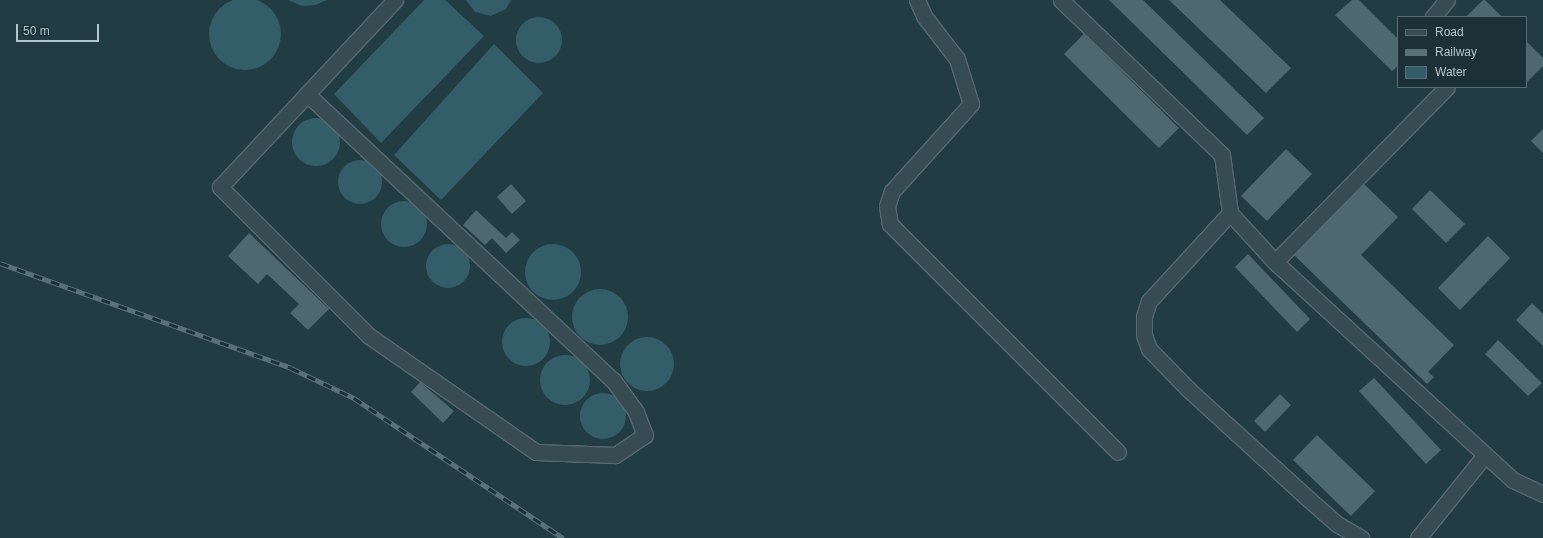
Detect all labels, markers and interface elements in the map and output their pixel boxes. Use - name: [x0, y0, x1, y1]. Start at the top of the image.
- scale bar: [18, 16, 101, 42]
- legend: [1397, 16, 1527, 88]
- text: 50 m: [23, 24, 50, 38]
- text: Road: [1435, 25, 1464, 39]
- text: Railway: [1435, 45, 1477, 59]
- text: Water: [1435, 65, 1467, 79]

